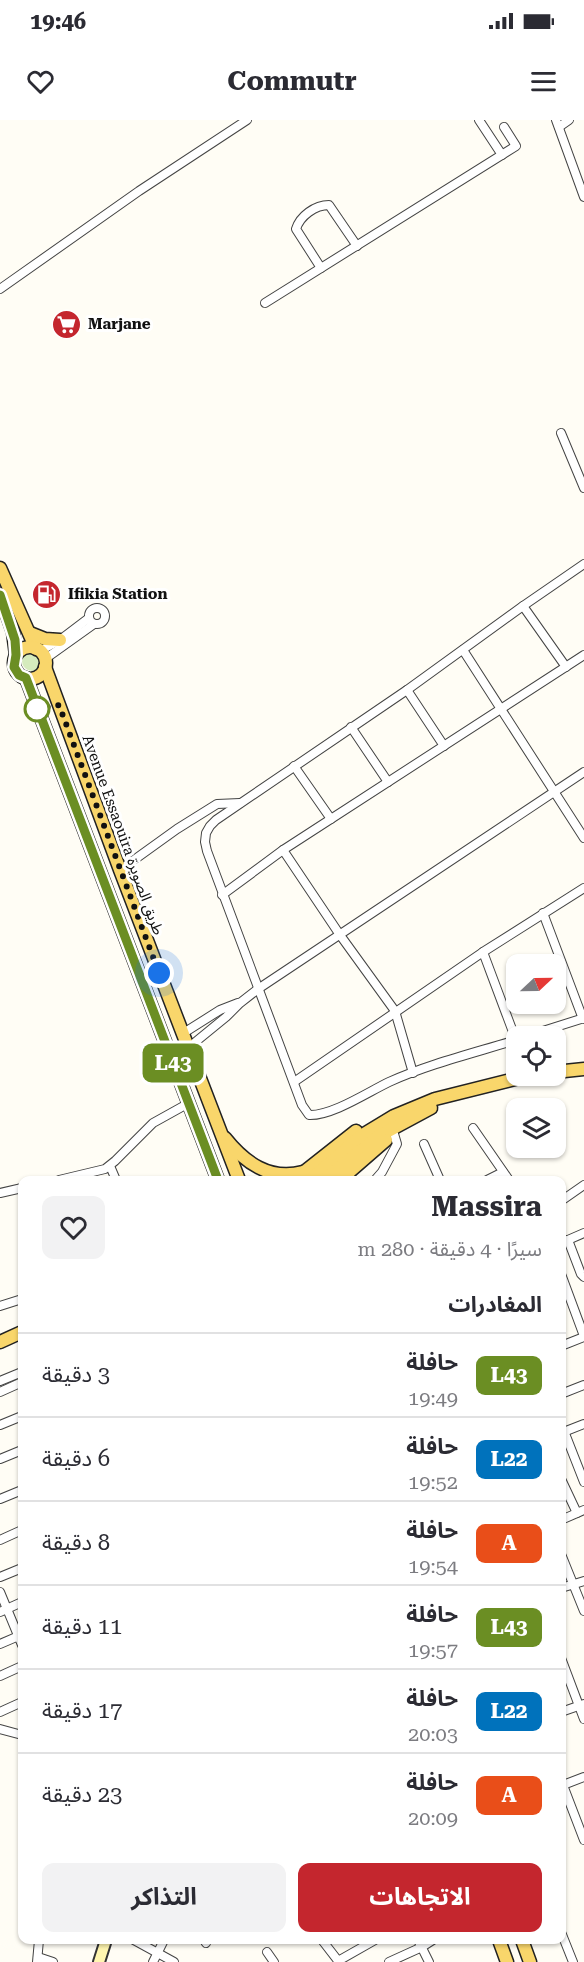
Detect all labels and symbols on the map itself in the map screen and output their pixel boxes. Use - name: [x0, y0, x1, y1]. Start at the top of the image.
- supermarket icon: Marjane: [51, 308, 83, 340]
- place label: Marjane: [88, 315, 151, 333]
- fuel station icon: Ifikia Station: [31, 578, 63, 610]
- place label: Ifikia Station: [68, 585, 168, 603]
- unlabelled marker: [24, 696, 50, 722]
- street label: Avenue Essaouira طريق الصويرة: [77, 733, 168, 938]
- north arrow: [506, 954, 566, 1014]
- your location: [144, 958, 174, 988]
- line badge: L43: [138, 1044, 207, 1082]

